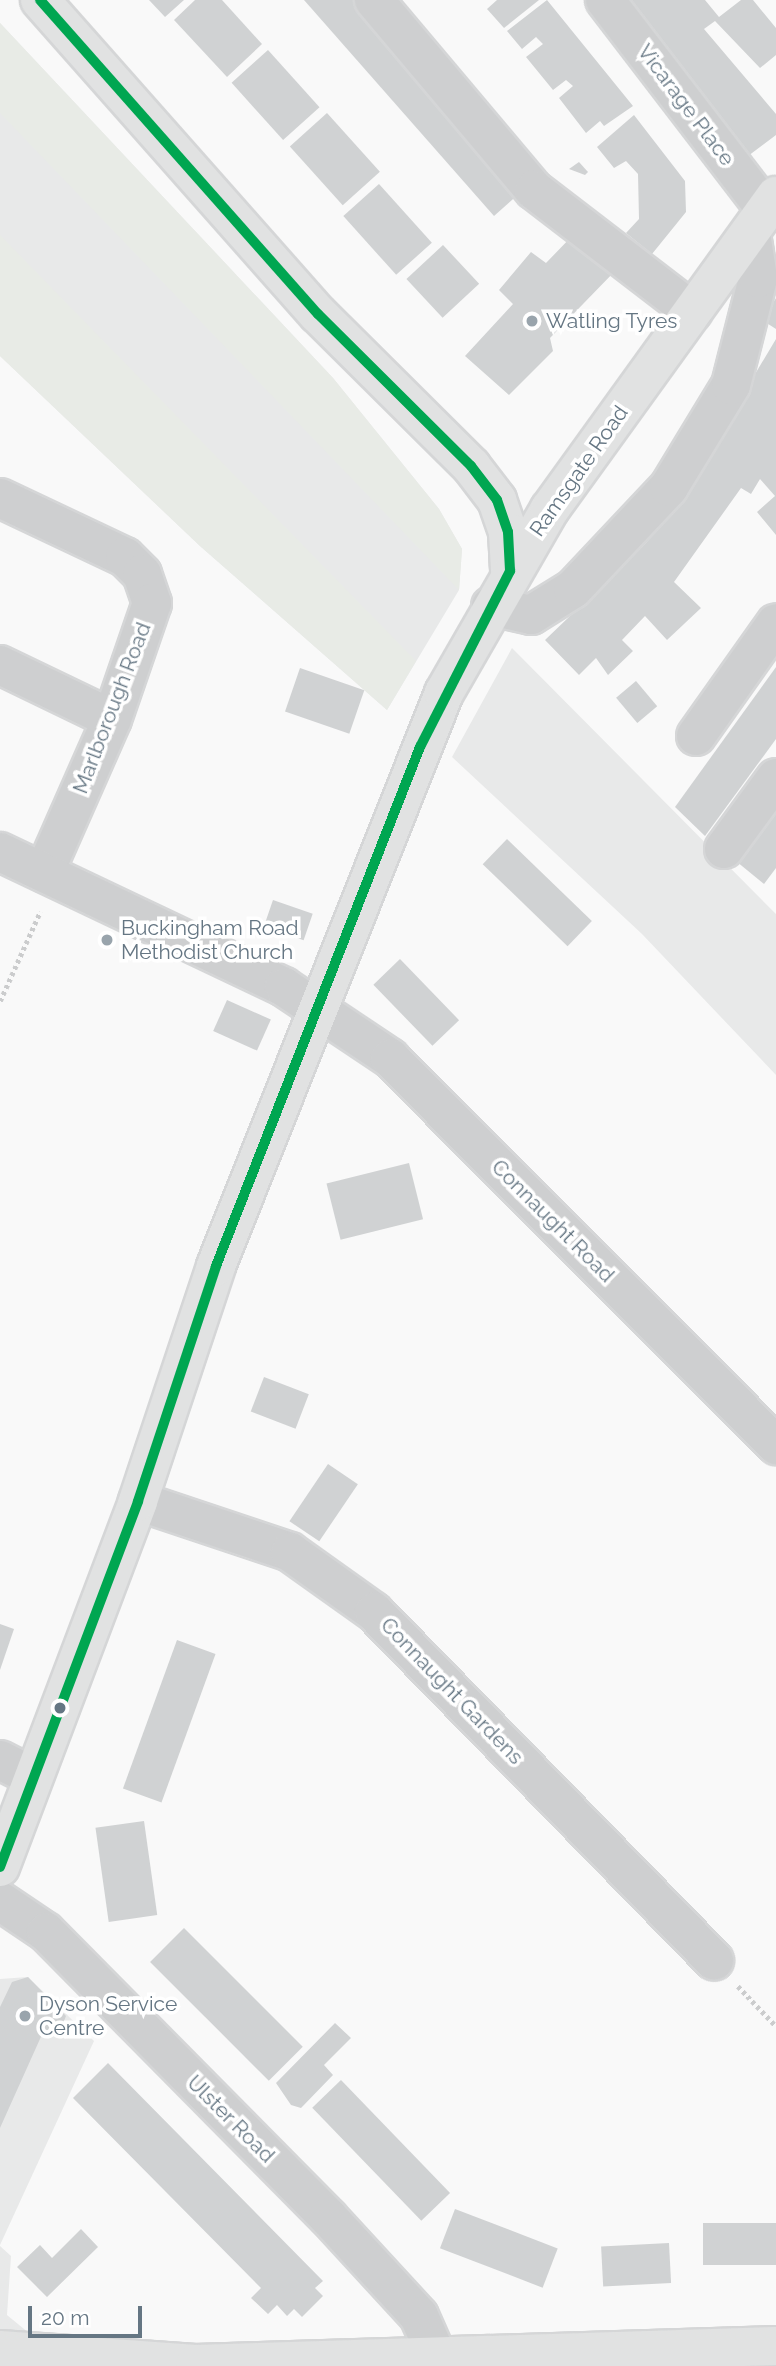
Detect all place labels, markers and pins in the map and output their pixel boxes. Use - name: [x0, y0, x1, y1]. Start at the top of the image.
- place label: Watling Tyres: [546, 308, 678, 334]
- marker: Watling Tyres: [524, 313, 540, 329]
- place label: Buckingham Road Methodist Church: [121, 915, 299, 965]
- marker: Buckingham Road Methodist Church: [99, 932, 115, 948]
- unlabelled marker: [53, 1701, 67, 1715]
- place label: Dyson Service Centre: [39, 1991, 177, 2041]
- marker: Dyson Service Centre: [17, 2008, 33, 2024]

